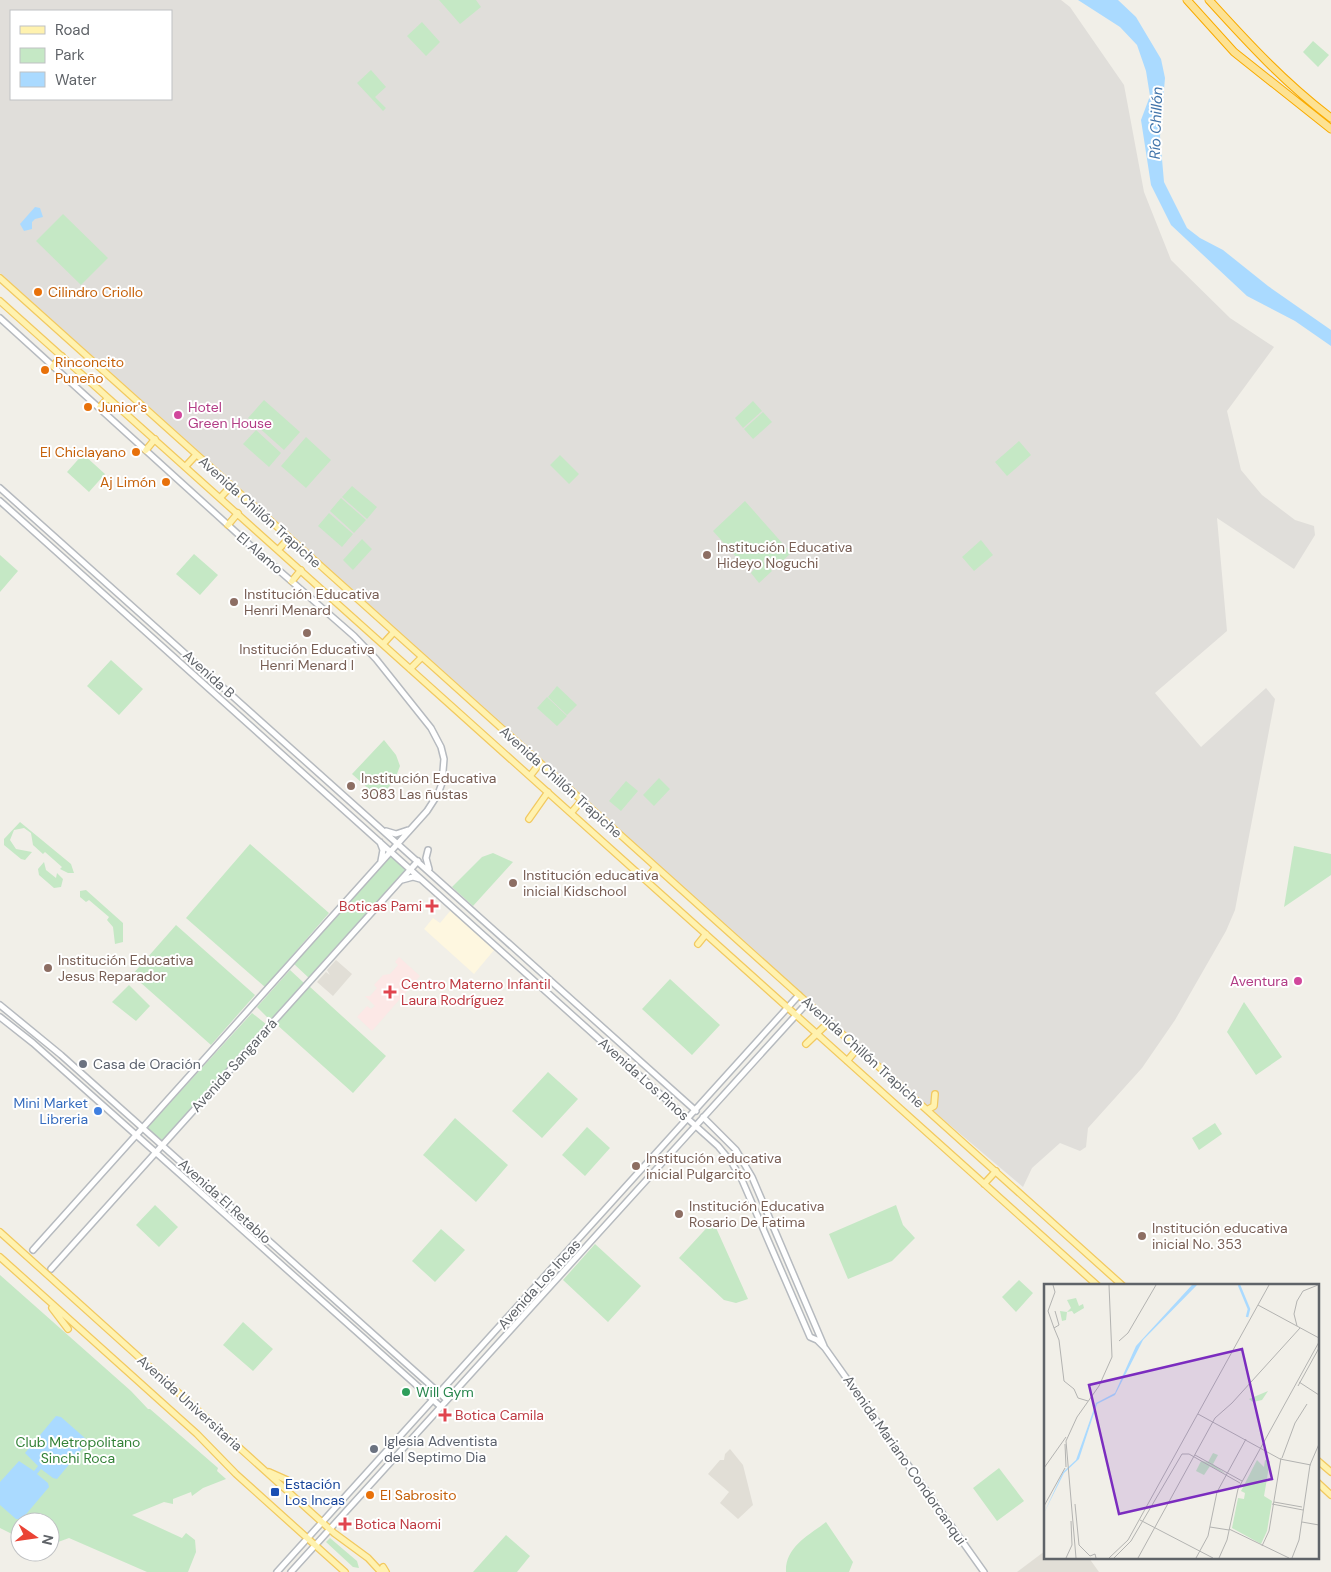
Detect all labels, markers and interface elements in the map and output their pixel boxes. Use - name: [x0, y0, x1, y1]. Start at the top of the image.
- legend: [10, 10, 172, 100]
- text: Road: [55, 20, 90, 40]
- text: Park: [55, 45, 85, 65]
- text: Water: [55, 70, 97, 90]
- water label: Río Chillón: [1145, 86, 1167, 160]
- place label: Cilindro Criollo: [48, 283, 143, 301]
- marker: Cilindro Criollo: [32, 286, 44, 298]
- place label: Rinconcito Puneño: [55, 353, 124, 387]
- marker: Rinconcito Puneño: [39, 364, 51, 376]
- place label: Junior's: [98, 398, 147, 416]
- place label: Hotel Green House: [188, 398, 272, 432]
- marker: Junior's: [82, 401, 94, 413]
- marker: Hotel Green House: [172, 409, 184, 421]
- place label: El Chiclayano: [40, 443, 126, 461]
- marker: El Chiclayano: [130, 446, 142, 458]
- street label: Avenida Chillón Trapiche: [195, 452, 325, 572]
- place label: Aj Limón: [100, 473, 156, 491]
- marker: Aj Limón: [160, 476, 172, 488]
- street label: El Alamo: [233, 528, 287, 578]
- place label: Institución Educativa Hideyo Noguchi: [717, 538, 852, 572]
- marker: Institución Educativa Hideyo Noguchi: [701, 549, 713, 561]
- place label: Institución Educativa Henri Menard: [244, 585, 379, 619]
- marker: Institución Educativa Henri Menard: [228, 596, 240, 608]
- marker: Institución Educativa Henri Menard I: [301, 627, 313, 639]
- place label: Institución Educativa Henri Menard I: [239, 640, 375, 674]
- street label: Avenida B: [179, 646, 239, 702]
- street label: Avenida Chillón Trapiche: [496, 722, 626, 842]
- place label: Institución Educativa 3083 Las ñustas: [361, 769, 496, 803]
- marker: Institución Educativa 3083 Las ñustas: [345, 780, 357, 792]
- place label: Institución educativa inicial Kidschool: [523, 866, 659, 900]
- marker: Institución educativa inicial Kidschool: [507, 877, 519, 889]
- place label: Boticas Pami: [339, 897, 422, 915]
- marker: Boticas Pami: [426, 900, 438, 912]
- place label: Institución Educativa Jesus Reparador: [58, 951, 193, 985]
- marker: Institución Educativa Jesus Reparador: [42, 962, 54, 974]
- place label: Aventura: [1230, 972, 1288, 990]
- place label: Centro Materno Infantil Laura Rodríguez: [401, 975, 551, 1009]
- marker: Aventura: [1292, 975, 1304, 987]
- marker: Centro Materno Infantil Laura Rodríguez: [383, 985, 397, 999]
- street label: Avenida Chillón Trapiche: [798, 992, 928, 1112]
- street label: Avenida Sangarará: [187, 1014, 281, 1116]
- street label: Avenida Los Pinos: [595, 1033, 693, 1125]
- place label: Casa de Oración: [93, 1055, 201, 1073]
- marker: Casa de Oración: [77, 1058, 89, 1070]
- place label: Mini Market Libreria: [13, 1094, 88, 1128]
- marker: Mini Market Libreria: [92, 1105, 104, 1117]
- place label: Institución educativa inicial Pulgarcito: [646, 1149, 782, 1183]
- street label: Avenida El Retablo: [175, 1155, 275, 1247]
- marker: Institución educativa inicial Pulgarcito: [630, 1160, 642, 1172]
- place label: Institución Educativa Rosario De Fatima: [689, 1197, 824, 1231]
- marker: Institución Educativa Rosario De Fatima: [673, 1208, 685, 1220]
- place label: Institución educativa inicial No. 353: [1152, 1219, 1288, 1253]
- marker: Institución educativa inicial No. 353: [1136, 1230, 1148, 1242]
- street label: Avenida Los Incas: [494, 1235, 584, 1333]
- inset map: [1044, 1284, 1318, 1560]
- street label: Avenida Universitaria: [134, 1351, 246, 1455]
- street label: Avenida Mariano Condorcanqui: [839, 1372, 971, 1548]
- place label: Will Gym: [416, 1383, 474, 1401]
- marker: Will Gym: [400, 1386, 412, 1398]
- place label: Botica Camila: [455, 1406, 544, 1424]
- marker: Botica Camila: [439, 1409, 451, 1421]
- place label: Iglesia Adventista del Septimo Dia: [384, 1432, 497, 1466]
- park label: Club Metropolitano Sinchi Roca: [16, 1433, 140, 1467]
- marker: Iglesia Adventista del Septimo Dia: [368, 1443, 380, 1455]
- place label: Estación Los Incas: [285, 1475, 345, 1509]
- marker: Estación Los Incas: [269, 1486, 281, 1498]
- place label: El Sabrosito: [380, 1486, 456, 1504]
- marker: El Sabrosito: [364, 1489, 376, 1501]
- north arrow: [10, 1512, 60, 1562]
- place label: Botica Naomi: [355, 1515, 441, 1533]
- marker: Botica Naomi: [339, 1518, 351, 1530]
- text: N: [38, 1533, 58, 1547]

